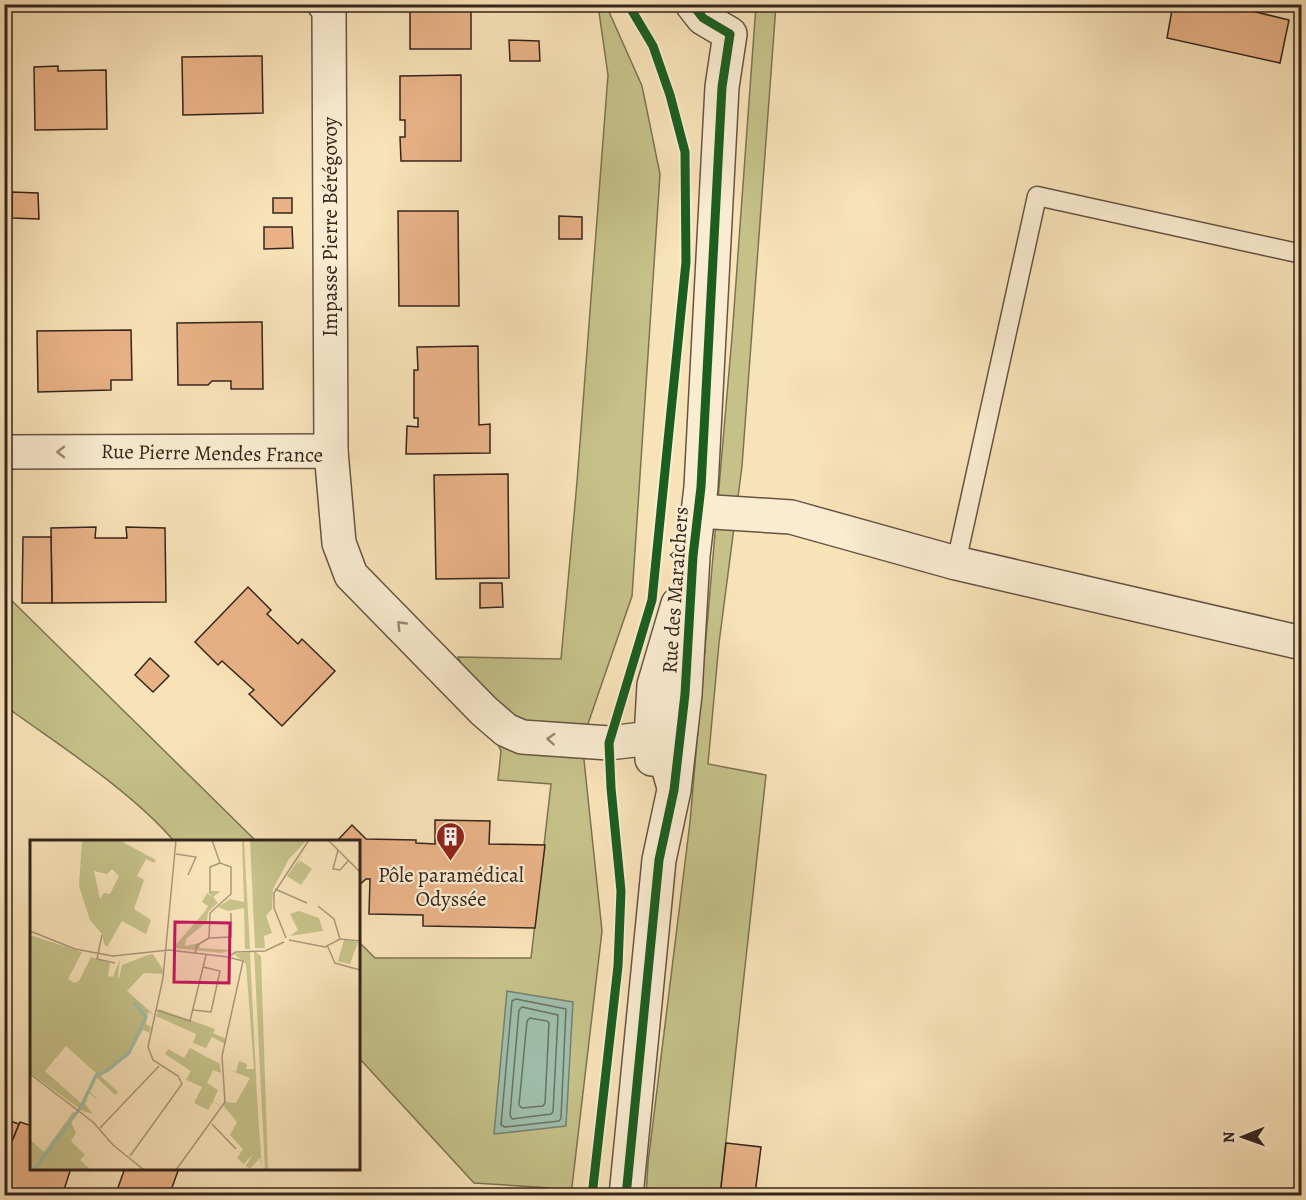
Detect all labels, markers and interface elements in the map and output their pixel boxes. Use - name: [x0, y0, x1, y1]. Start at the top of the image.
- street label: Impasse Pierre Bérégovoy: [316, 116, 344, 337]
- street label: Rue Pierre Mendes France: [101, 437, 323, 469]
- one-way arrow: [56, 446, 65, 458]
- street label: Rue des Maraîchers: [655, 506, 695, 674]
- one-way arrow: [397, 622, 408, 632]
- one-way arrow: [547, 733, 556, 746]
- building icon: Pôle paramédical Odyssée: [435, 820, 467, 862]
- inset map: [30, 840, 360, 1170]
- place label: Pôle paramédical Odyssée: [378, 861, 524, 913]
- north arrow: [1213, 1107, 1273, 1167]
- text: N: [1218, 1131, 1240, 1143]

